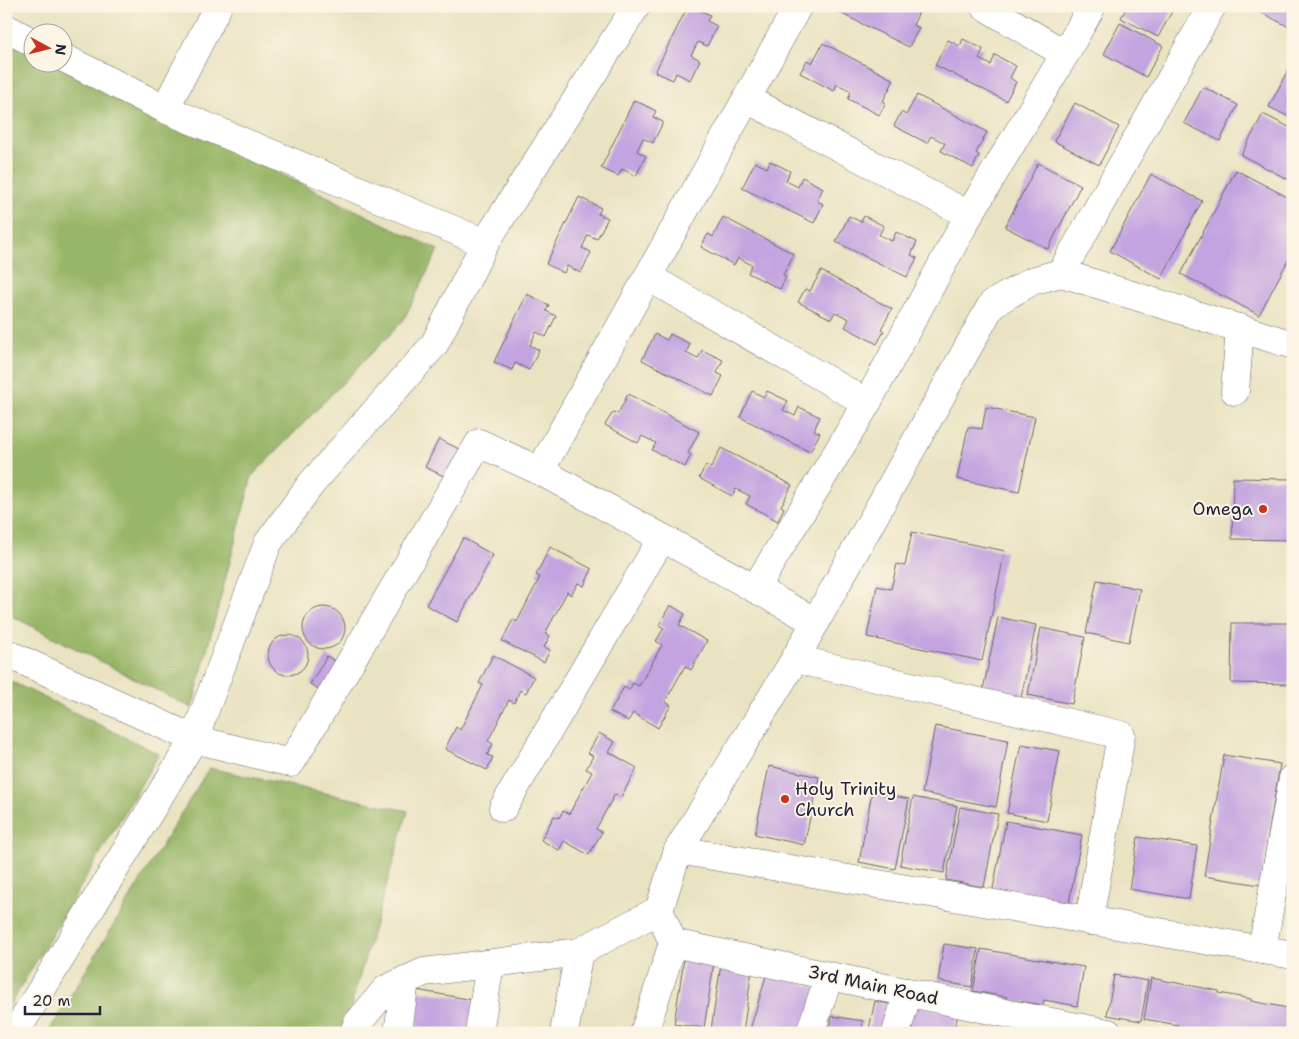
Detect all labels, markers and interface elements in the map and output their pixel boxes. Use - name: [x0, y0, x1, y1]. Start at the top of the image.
- north arrow: [22, 22, 72, 72]
- text: N: [51, 43, 71, 56]
- place label: Omega: [1192, 497, 1253, 521]
- marker: Omega: [1257, 503, 1269, 515]
- place label: Holy Trinity Church: [795, 777, 896, 822]
- marker: Holy Trinity Church: [779, 793, 791, 805]
- street label: 3rd Main Road: [805, 959, 941, 1011]
- scale bar: [25, 984, 100, 1016]
- text: 20 m: [32, 991, 71, 1011]

